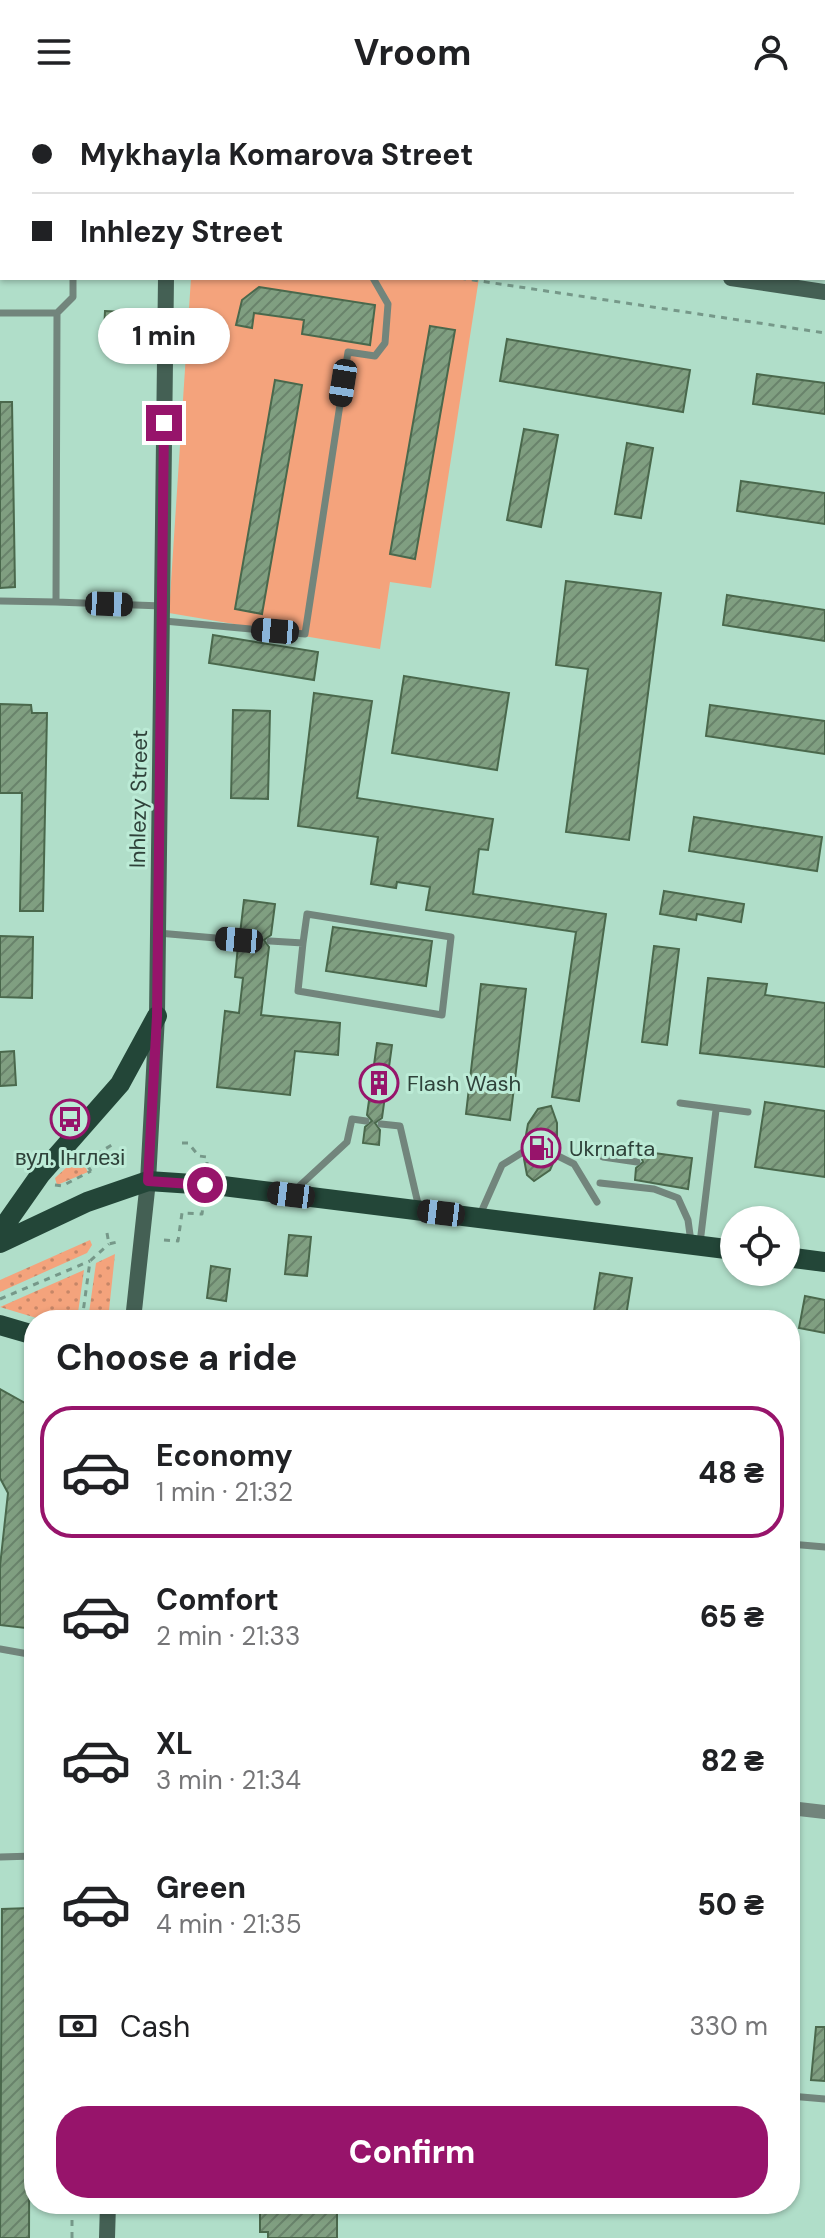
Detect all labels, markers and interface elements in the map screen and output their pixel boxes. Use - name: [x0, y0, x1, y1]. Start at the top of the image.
- text: Vroom: [354, 29, 471, 76]
- icon: menu: [32, 30, 76, 74]
- icon: person: [749, 30, 793, 74]
- text: Mykhayla Komarova Street: [80, 135, 473, 174]
- text: Inhlezy Street: [80, 212, 283, 251]
- callout: 1 min: [98, 307, 230, 363]
- text: 1 min: [132, 319, 196, 353]
- car: [327, 357, 359, 409]
- route end: [146, 405, 182, 441]
- car: [85, 591, 133, 617]
- car: [250, 617, 300, 645]
- street label: Inhlezy Street: [123, 730, 154, 868]
- car: [214, 926, 264, 954]
- building icon: Flash Wash: [358, 1062, 400, 1104]
- place label: Flash Wash: [407, 1069, 521, 1098]
- bus stop icon: вул. Інглезі: [49, 1098, 91, 1140]
- fuel station icon: Ukrnafta: [520, 1127, 562, 1169]
- place label: Ukrnafta: [569, 1134, 655, 1163]
- place label: вул. Інглезі: [15, 1143, 125, 1172]
- route start: [187, 1167, 223, 1203]
- car: [266, 1180, 316, 1210]
- car: [416, 1198, 466, 1228]
- map controls: [720, 1206, 800, 1286]
- button: locate: [720, 1206, 800, 1286]
- text: Choose a ride: [56, 1334, 297, 1381]
- icon: car: [60, 1436, 132, 1508]
- text: Economy: [156, 1436, 293, 1475]
- text: 48 ₴: [698, 1453, 764, 1492]
- text: 1 min · 21:32: [156, 1475, 293, 1509]
- icon: car: [60, 1580, 132, 1652]
- text: Comfort: [156, 1580, 279, 1619]
- text: 65 ₴: [700, 1597, 764, 1636]
- text: 2 min · 21:33: [156, 1619, 300, 1653]
- icon: car: [60, 1724, 132, 1796]
- text: XL: [156, 1724, 193, 1763]
- text: 82 ₴: [701, 1741, 764, 1780]
- text: 3 min · 21:34: [156, 1763, 301, 1797]
- icon: car: [60, 1868, 132, 1940]
- text: Green: [156, 1868, 246, 1907]
- text: 50 ₴: [697, 1885, 764, 1924]
- text: 4 min · 21:35: [156, 1907, 302, 1941]
- icon: cash: [56, 2004, 100, 2048]
- text: Cash: [120, 2007, 190, 2046]
- text: 330 m: [689, 2009, 768, 2043]
- button: Confirm: [56, 2106, 768, 2198]

